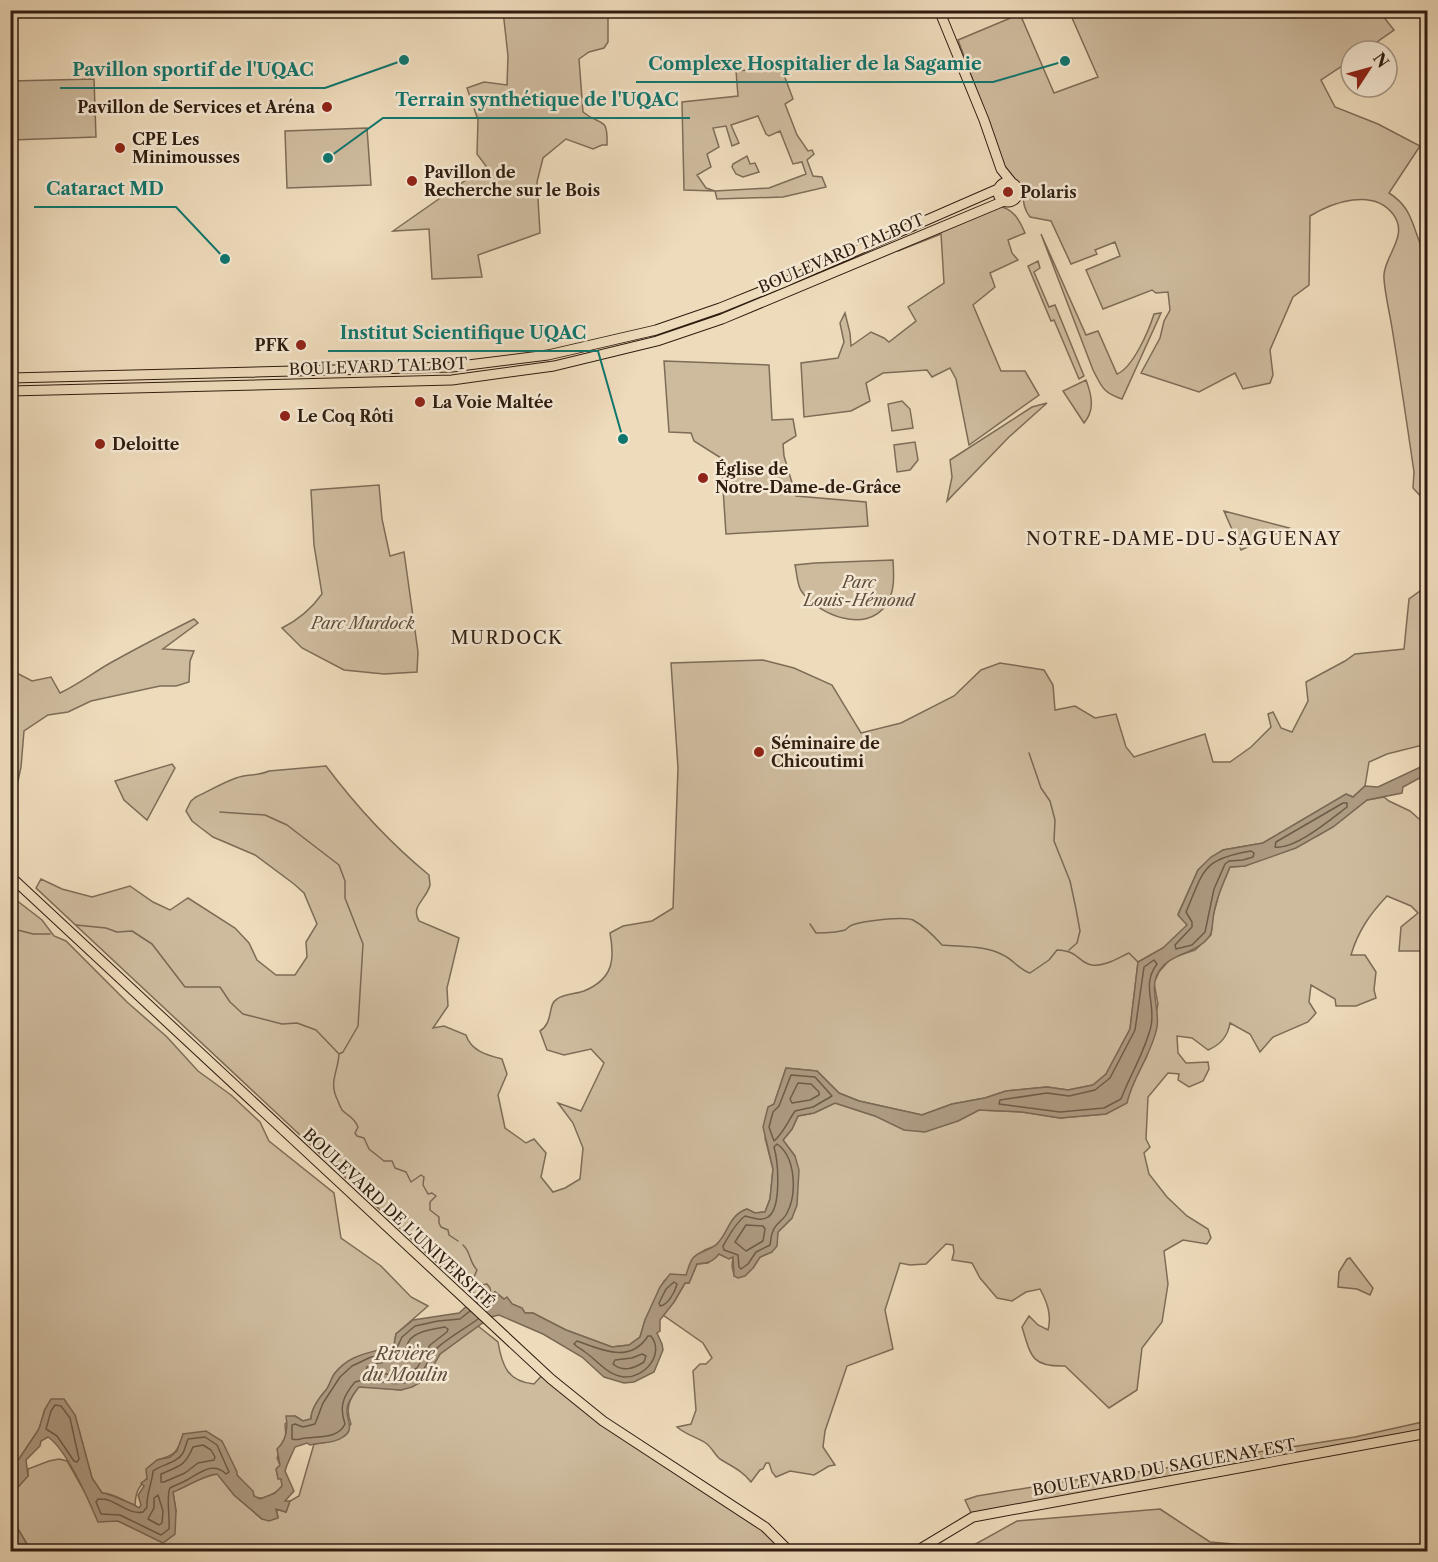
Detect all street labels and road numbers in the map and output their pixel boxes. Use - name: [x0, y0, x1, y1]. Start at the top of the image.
- street label: BOULEVARD TALBOT: [755, 209, 927, 297]
- street label: BOULEVARD TALBOT: [288, 353, 468, 379]
- street label: BOULEVARD DE L'UNIVERSITÉ: [299, 1124, 499, 1312]
- street label: BOULEVARD DU SAGUENAY EST: [1031, 1434, 1297, 1500]

